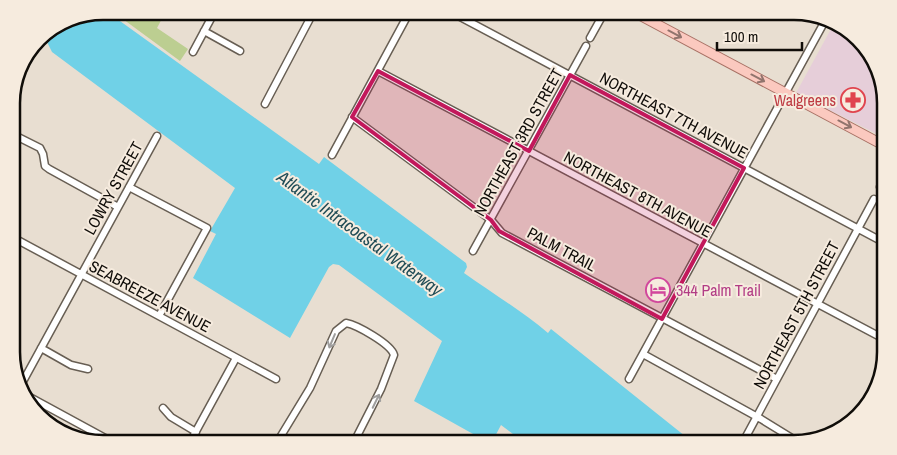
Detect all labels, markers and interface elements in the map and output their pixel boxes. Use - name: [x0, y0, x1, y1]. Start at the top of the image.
- scale bar: [717, 20, 802, 52]
- text: 100 m: [724, 26, 758, 47]
- one-way arrow: [667, 30, 682, 39]
- street label: NORTHEAST 3RD STREET: [468, 64, 568, 220]
- street label: NORTHEAST 7TH AVENUE: [596, 67, 752, 163]
- one-way arrow: [750, 74, 765, 83]
- pharmacy icon: Walgreens: [840, 87, 866, 113]
- place label: Walgreens: [774, 89, 836, 111]
- one-way arrow: [837, 120, 852, 129]
- street label: LOWRY STREET: [78, 138, 148, 238]
- street label: NORTHEAST 8TH AVENUE: [560, 146, 716, 242]
- water label: Atlantic Intracoastal Waterway: [271, 164, 449, 303]
- street label: PALM TRAIL: [524, 222, 601, 277]
- street label: NORTHEAST 5TH STREET: [748, 237, 844, 393]
- street label: SEABREEZE AVENUE: [85, 255, 215, 337]
- hotel icon: 344 Palm Trail: [645, 277, 671, 303]
- place label: 344 Palm Trail: [676, 279, 761, 301]
- one-way arrow: [326, 334, 335, 349]
- one-way arrow: [371, 394, 381, 409]

